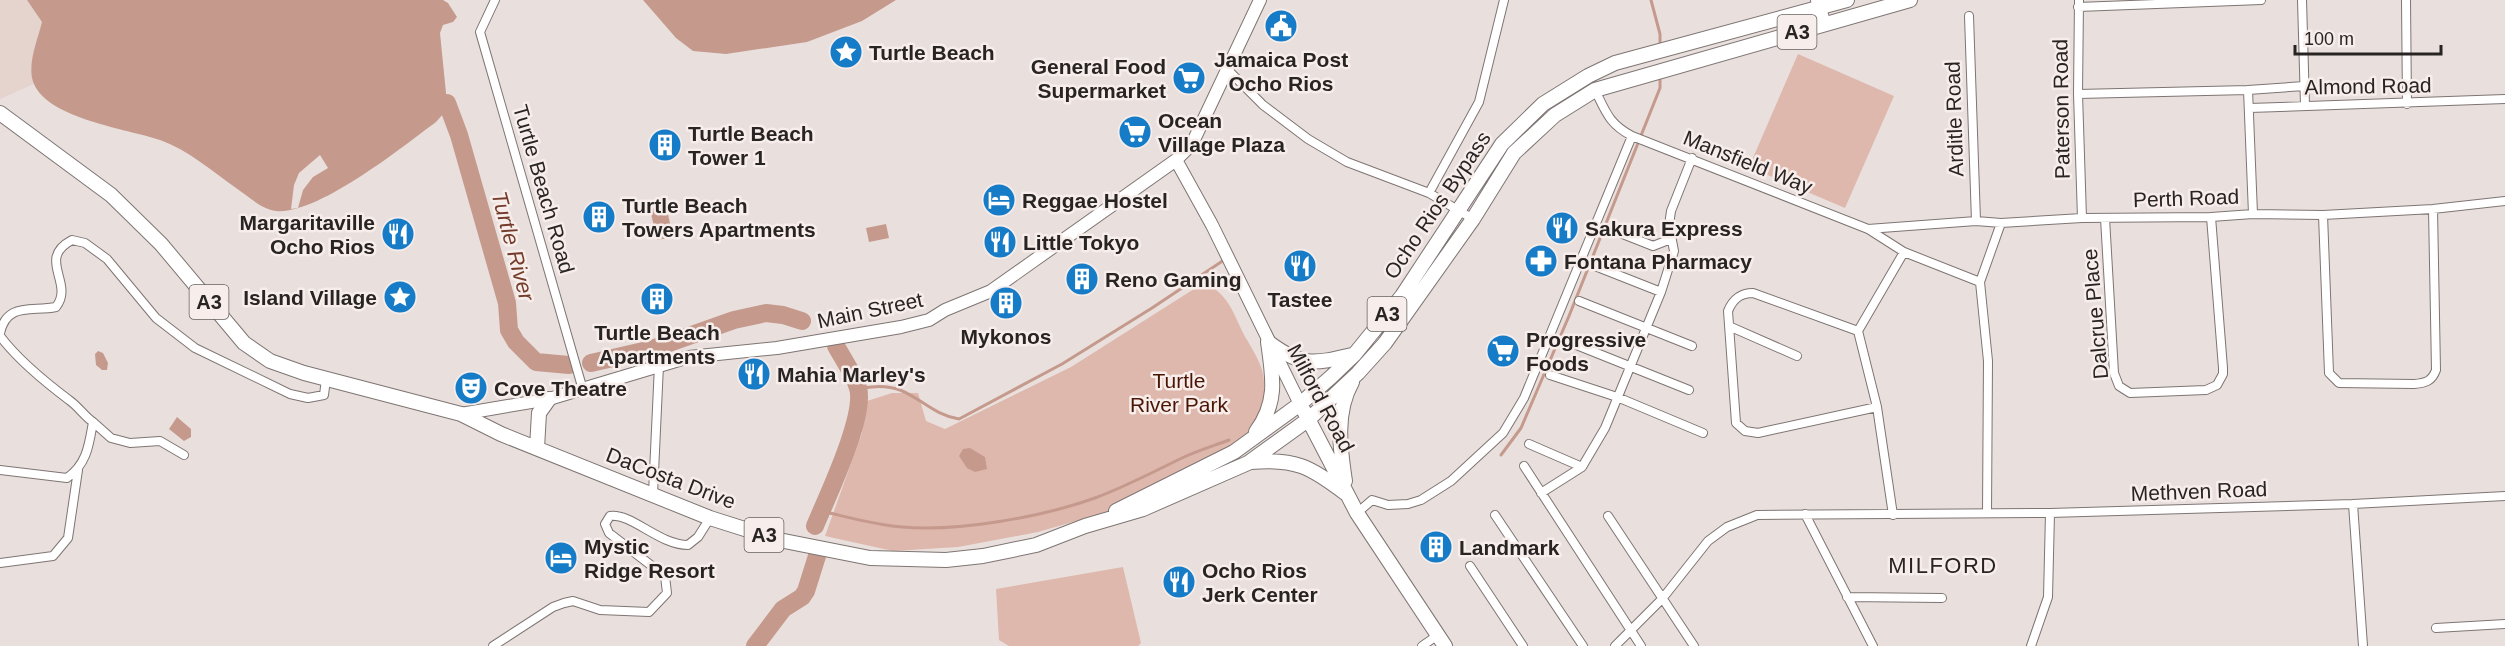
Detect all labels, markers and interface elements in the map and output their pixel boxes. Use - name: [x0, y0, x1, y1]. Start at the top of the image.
- public building icon: Jamaica Post Ocho Rios: [1263, 8, 1299, 44]
- road number: A3: [1778, 15, 1816, 49]
- scale bar: [2295, 18, 2440, 56]
- text: 100 m: [2304, 29, 2354, 49]
- place icon: Turtle Beach: [828, 34, 864, 70]
- street label: Paterson Road: [2048, 39, 2074, 179]
- place label: Turtle Beach: [869, 41, 995, 64]
- place label: Jamaica Post Ocho Rios: [1214, 48, 1348, 95]
- place label: General Food Supermarket: [1031, 55, 1166, 102]
- supermarket icon: General Food Supermarket: [1171, 60, 1207, 96]
- street label: Arditle Road: [1940, 61, 1968, 177]
- street label: Almond Road: [2304, 73, 2432, 99]
- street label: Turtle Beach Road: [509, 102, 579, 276]
- place label: Ocean Village Plaza: [1158, 109, 1285, 156]
- supermarket icon: Ocean Village Plaza: [1117, 114, 1153, 150]
- place label: Turtle Beach Tower 1: [688, 122, 814, 169]
- street label: Mansfield Way: [1680, 126, 1816, 198]
- building icon: Turtle Beach Tower 1: [647, 127, 683, 163]
- street label: Ocho Rios Bypass: [1379, 127, 1495, 283]
- hotel icon: Reggae Hostel: [981, 182, 1017, 218]
- street label: Perth Road: [2133, 185, 2239, 211]
- water label: Turtle River: [486, 189, 540, 305]
- place label: Reggae Hostel: [1022, 189, 1168, 212]
- place label: Turtle Beach Towers Apartments: [622, 194, 816, 241]
- building icon: Turtle Beach Towers Apartments: [581, 199, 617, 235]
- restaurant icon: Sakura Express: [1544, 210, 1580, 246]
- place label: Margaritaville Ocho Rios: [240, 211, 375, 258]
- restaurant icon: Margaritaville Ocho Rios: [380, 216, 416, 252]
- place label: Sakura Express: [1585, 217, 1743, 240]
- restaurant icon: Little Tokyo: [982, 224, 1018, 260]
- place label: Little Tokyo: [1023, 231, 1139, 254]
- pharmacy icon: Fontana Pharmacy: [1523, 243, 1559, 279]
- restaurant icon: Tastee: [1282, 248, 1318, 284]
- street label: Dalcrue Place: [2078, 248, 2112, 380]
- place label: Fontana Pharmacy: [1564, 250, 1752, 273]
- building icon: Reno Gaming: [1064, 261, 1100, 297]
- place label: Reno Gaming: [1105, 268, 1242, 291]
- place icon: Island Village: [382, 279, 418, 315]
- building icon: Turtle Beach Apartments: [639, 281, 675, 317]
- road number: A3: [190, 285, 228, 319]
- building icon: Mykonos: [988, 285, 1024, 321]
- place label: Island Village: [243, 286, 377, 309]
- street label: Main Street: [815, 288, 925, 332]
- place label: Tastee: [1268, 288, 1332, 311]
- road number: A3: [1368, 297, 1406, 331]
- place label: Turtle Beach Apartments: [594, 321, 720, 368]
- place label: Mykonos: [960, 325, 1052, 348]
- place label: Progressive Foods: [1526, 328, 1646, 375]
- supermarket icon: Progressive Foods: [1485, 333, 1521, 369]
- street label: Milford Road: [1283, 340, 1359, 456]
- restaurant icon: Mahia Marley's: [736, 356, 772, 392]
- place label: Mahia Marley's: [777, 363, 926, 386]
- park label: Turtle River Park: [1130, 369, 1229, 416]
- theatre icon: Cove Theatre: [453, 370, 489, 406]
- place label: Cove Theatre: [494, 377, 627, 400]
- street label: DaCosta Drive: [603, 443, 739, 513]
- street label: Methven Road: [2130, 477, 2268, 505]
- road number: A3: [744, 518, 783, 552]
- building icon: Landmark: [1418, 529, 1454, 565]
- place label: Mystic Ridge Resort: [584, 535, 715, 582]
- place label: Landmark: [1459, 536, 1560, 559]
- hotel icon: Mystic Ridge Resort: [543, 540, 579, 576]
- district label: MILFORD: [1888, 553, 1998, 578]
- place label: Ocho Rios Jerk Center: [1202, 559, 1318, 606]
- restaurant icon: Ocho Rios Jerk Center: [1161, 564, 1197, 600]

